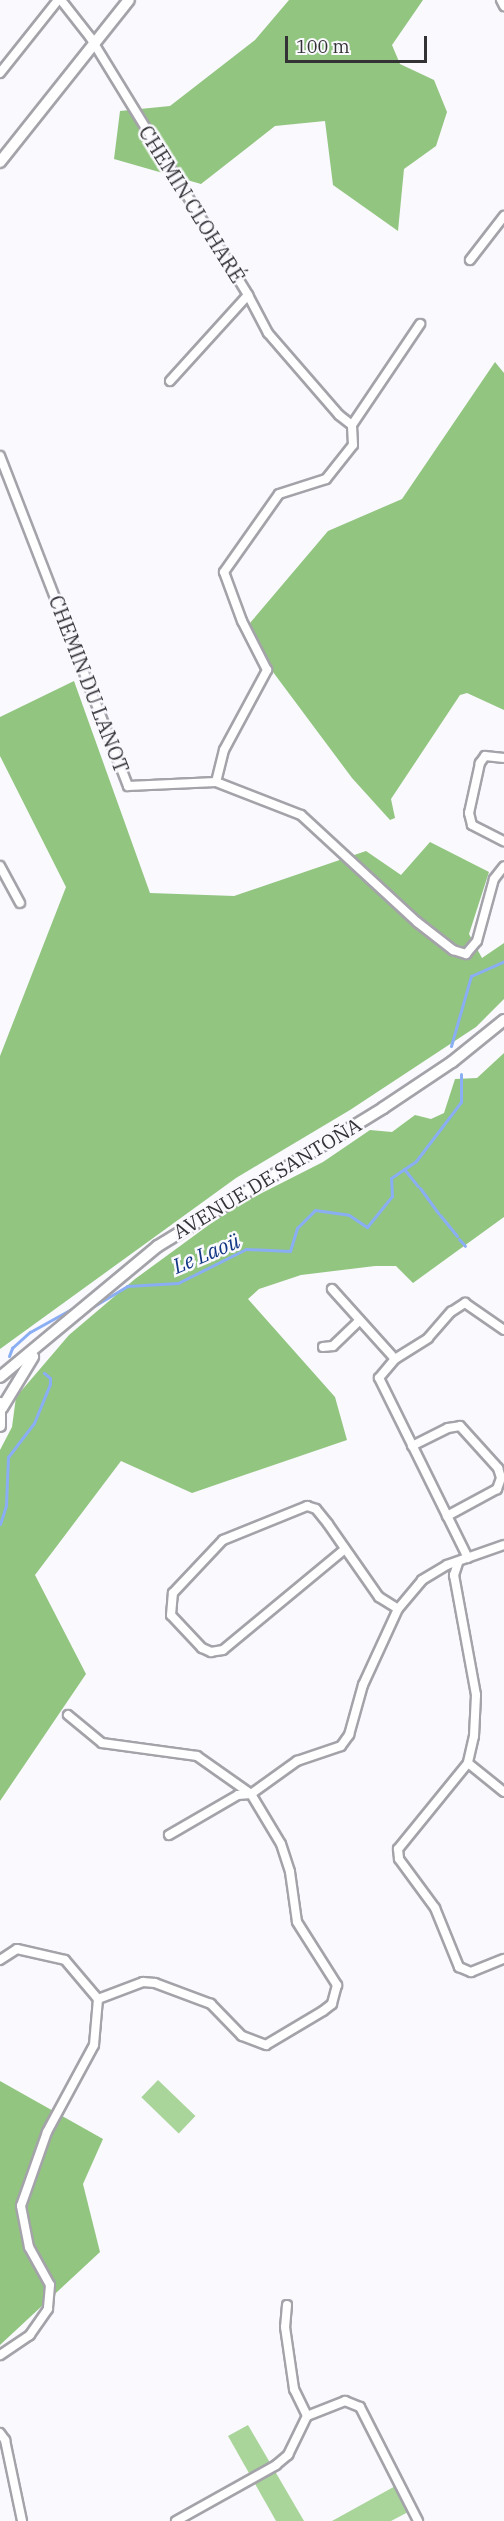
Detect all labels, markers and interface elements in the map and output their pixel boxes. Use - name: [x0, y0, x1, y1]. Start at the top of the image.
- scale bar: [288, 24, 430, 62]
- text: 100 m: [296, 35, 350, 58]
- street label: CHEMIN CLOHARÉ: [134, 121, 250, 287]
- street label: CHEMIN DU LANOT: [44, 592, 134, 776]
- street label: AVENUE DE SANTOÑA: [169, 1112, 365, 1244]
- water label: Le Laoü: [169, 1228, 243, 1278]

